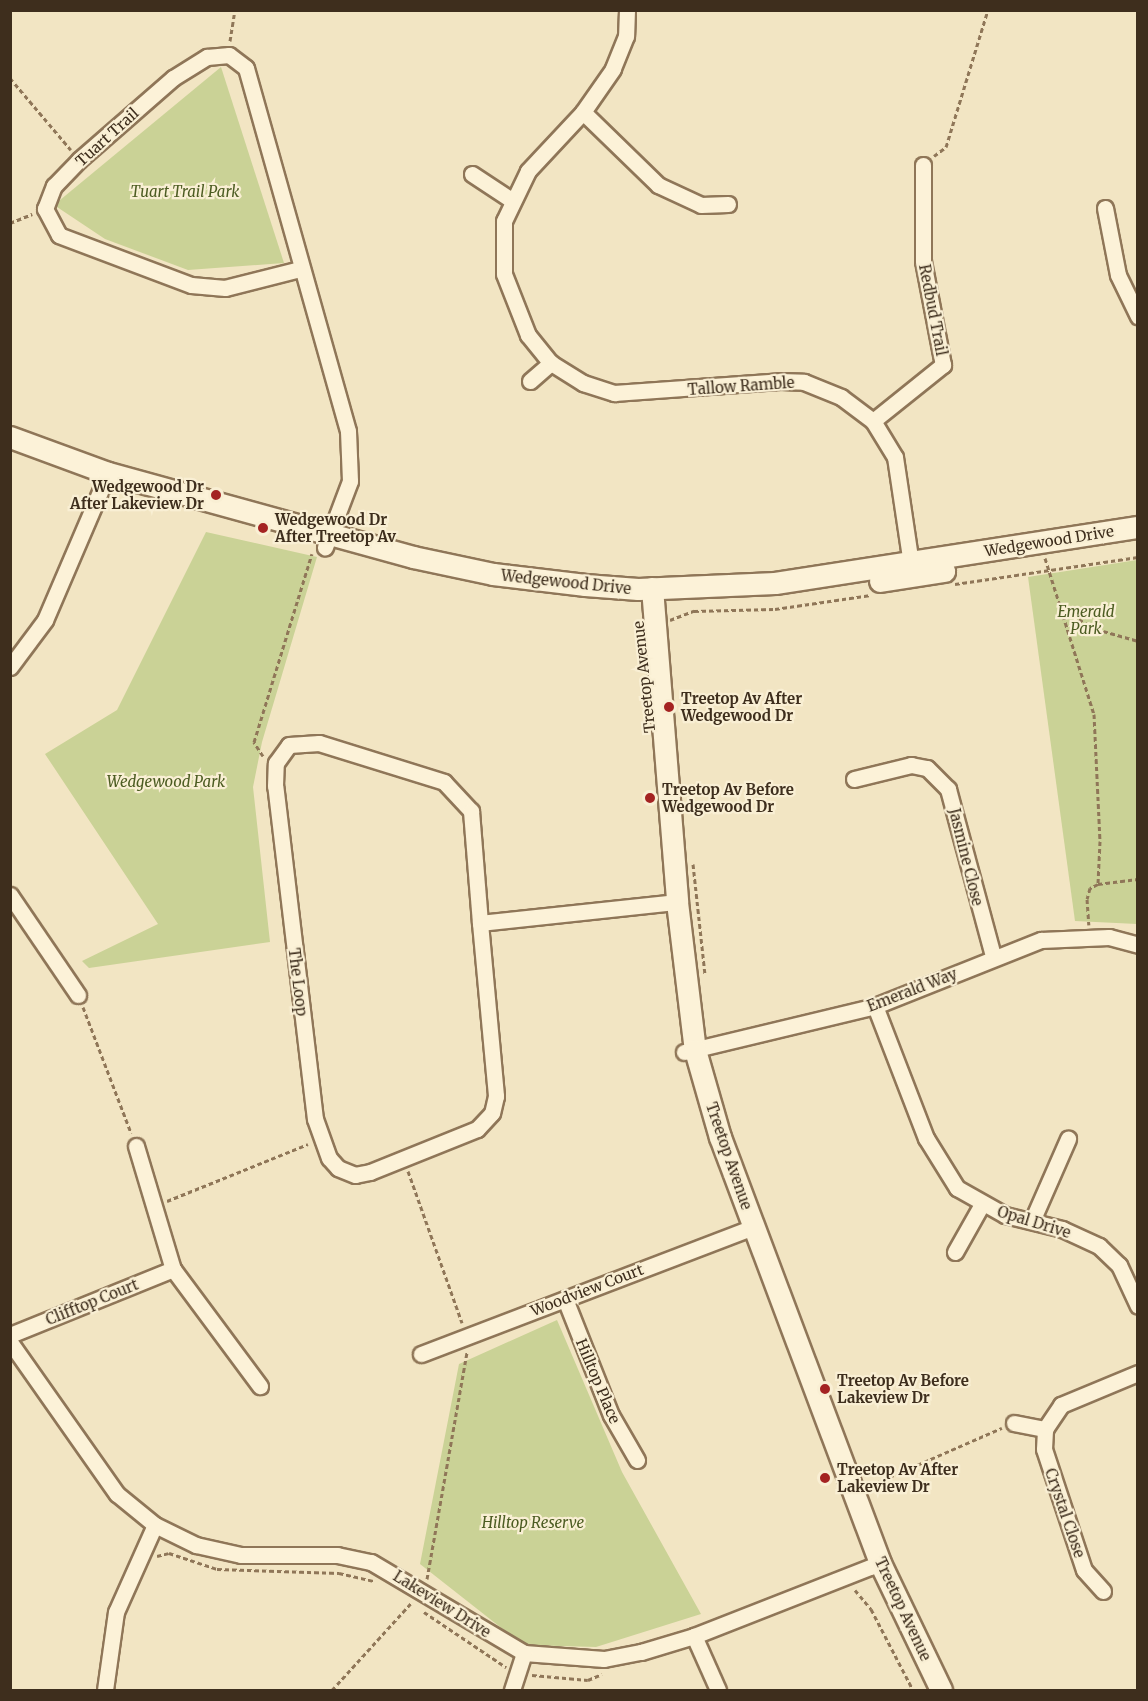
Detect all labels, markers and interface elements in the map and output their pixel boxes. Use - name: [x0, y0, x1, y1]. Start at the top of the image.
- street label: Tuart Trail: [72, 104, 142, 170]
- park label: Tuart Trail Park: [131, 183, 239, 201]
- street label: Redbud Trail: [915, 263, 951, 357]
- street label: Tallow Ramble: [687, 373, 795, 399]
- place label: Wedgewood Dr After Lakeview Dr: [70, 477, 204, 512]
- marker: Wedgewood Dr After Lakeview Dr: [209, 488, 223, 502]
- place label: Wedgewood Dr After Treetop Av: [275, 510, 396, 545]
- marker: Wedgewood Dr After Treetop Av: [256, 521, 270, 535]
- street label: Wedgewood Drive: [983, 522, 1115, 560]
- street label: Wedgewood Drive: [500, 566, 632, 598]
- park label: Emerald Park: [1057, 602, 1115, 637]
- street label: Treetop Avenue: [629, 620, 659, 734]
- place label: Treetop Av After Wedgewood Dr: [681, 689, 802, 724]
- marker: Treetop Av After Wedgewood Dr: [662, 700, 676, 714]
- park label: Wedgewood Park: [107, 773, 225, 791]
- place label: Treetop Av Before Wedgewood Dr: [662, 780, 794, 815]
- marker: Treetop Av Before Wedgewood Dr: [643, 791, 657, 805]
- street label: Jasmine Close: [945, 806, 987, 908]
- street label: The Loop: [285, 947, 311, 1017]
- street label: Emerald Way: [864, 965, 960, 1015]
- street label: Treetop Avenue: [702, 1100, 756, 1212]
- street label: Opal Drive: [995, 1202, 1073, 1242]
- street label: Woodview Court: [528, 1260, 646, 1320]
- street label: Clifftop Court: [43, 1275, 141, 1329]
- street label: Hilltop Place: [572, 1336, 624, 1426]
- place label: Treetop Av Before Lakeview Dr: [837, 1371, 969, 1406]
- marker: Treetop Av Before Lakeview Dr: [818, 1382, 832, 1396]
- place label: Treetop Av After Lakeview Dr: [837, 1460, 958, 1495]
- street label: Crystal Close: [1041, 1466, 1089, 1560]
- marker: Treetop Av After Lakeview Dr: [818, 1471, 832, 1485]
- park label: Hilltop Reserve: [482, 1514, 584, 1532]
- street label: Treetop Avenue: [871, 1554, 935, 1664]
- street label: Lakeview Drive: [390, 1567, 494, 1641]

